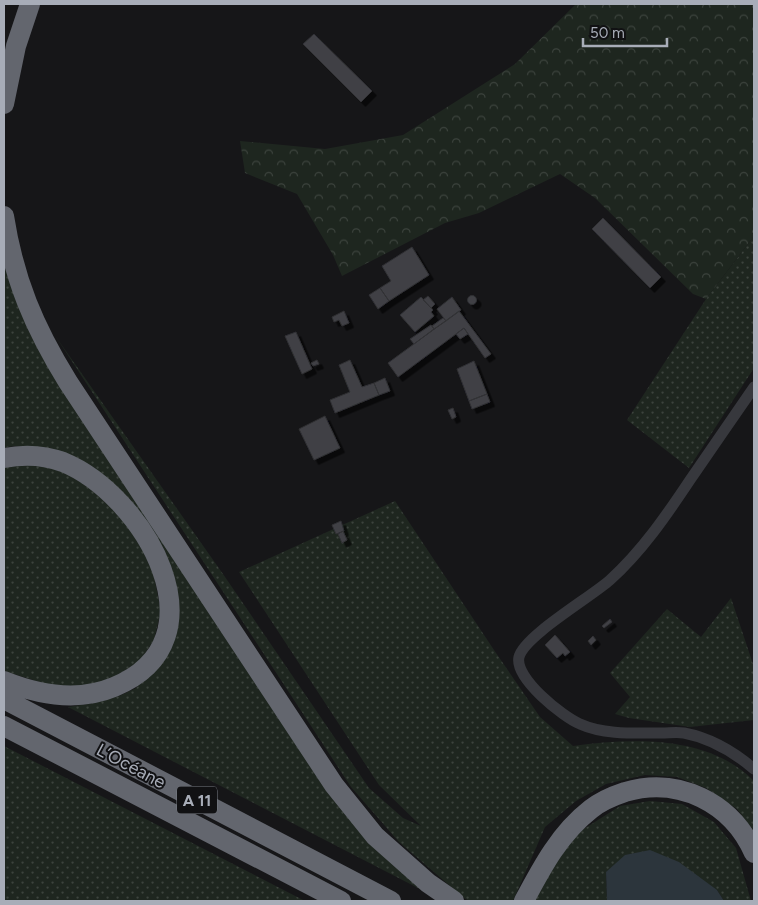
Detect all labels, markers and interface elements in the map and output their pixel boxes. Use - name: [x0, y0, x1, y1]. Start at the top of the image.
- scale bar: [583, 15, 667, 47]
- text: 50 m: [590, 24, 625, 42]
- street label: L’Océane: [93, 739, 170, 793]
- road number: A 11: [177, 786, 217, 814]

